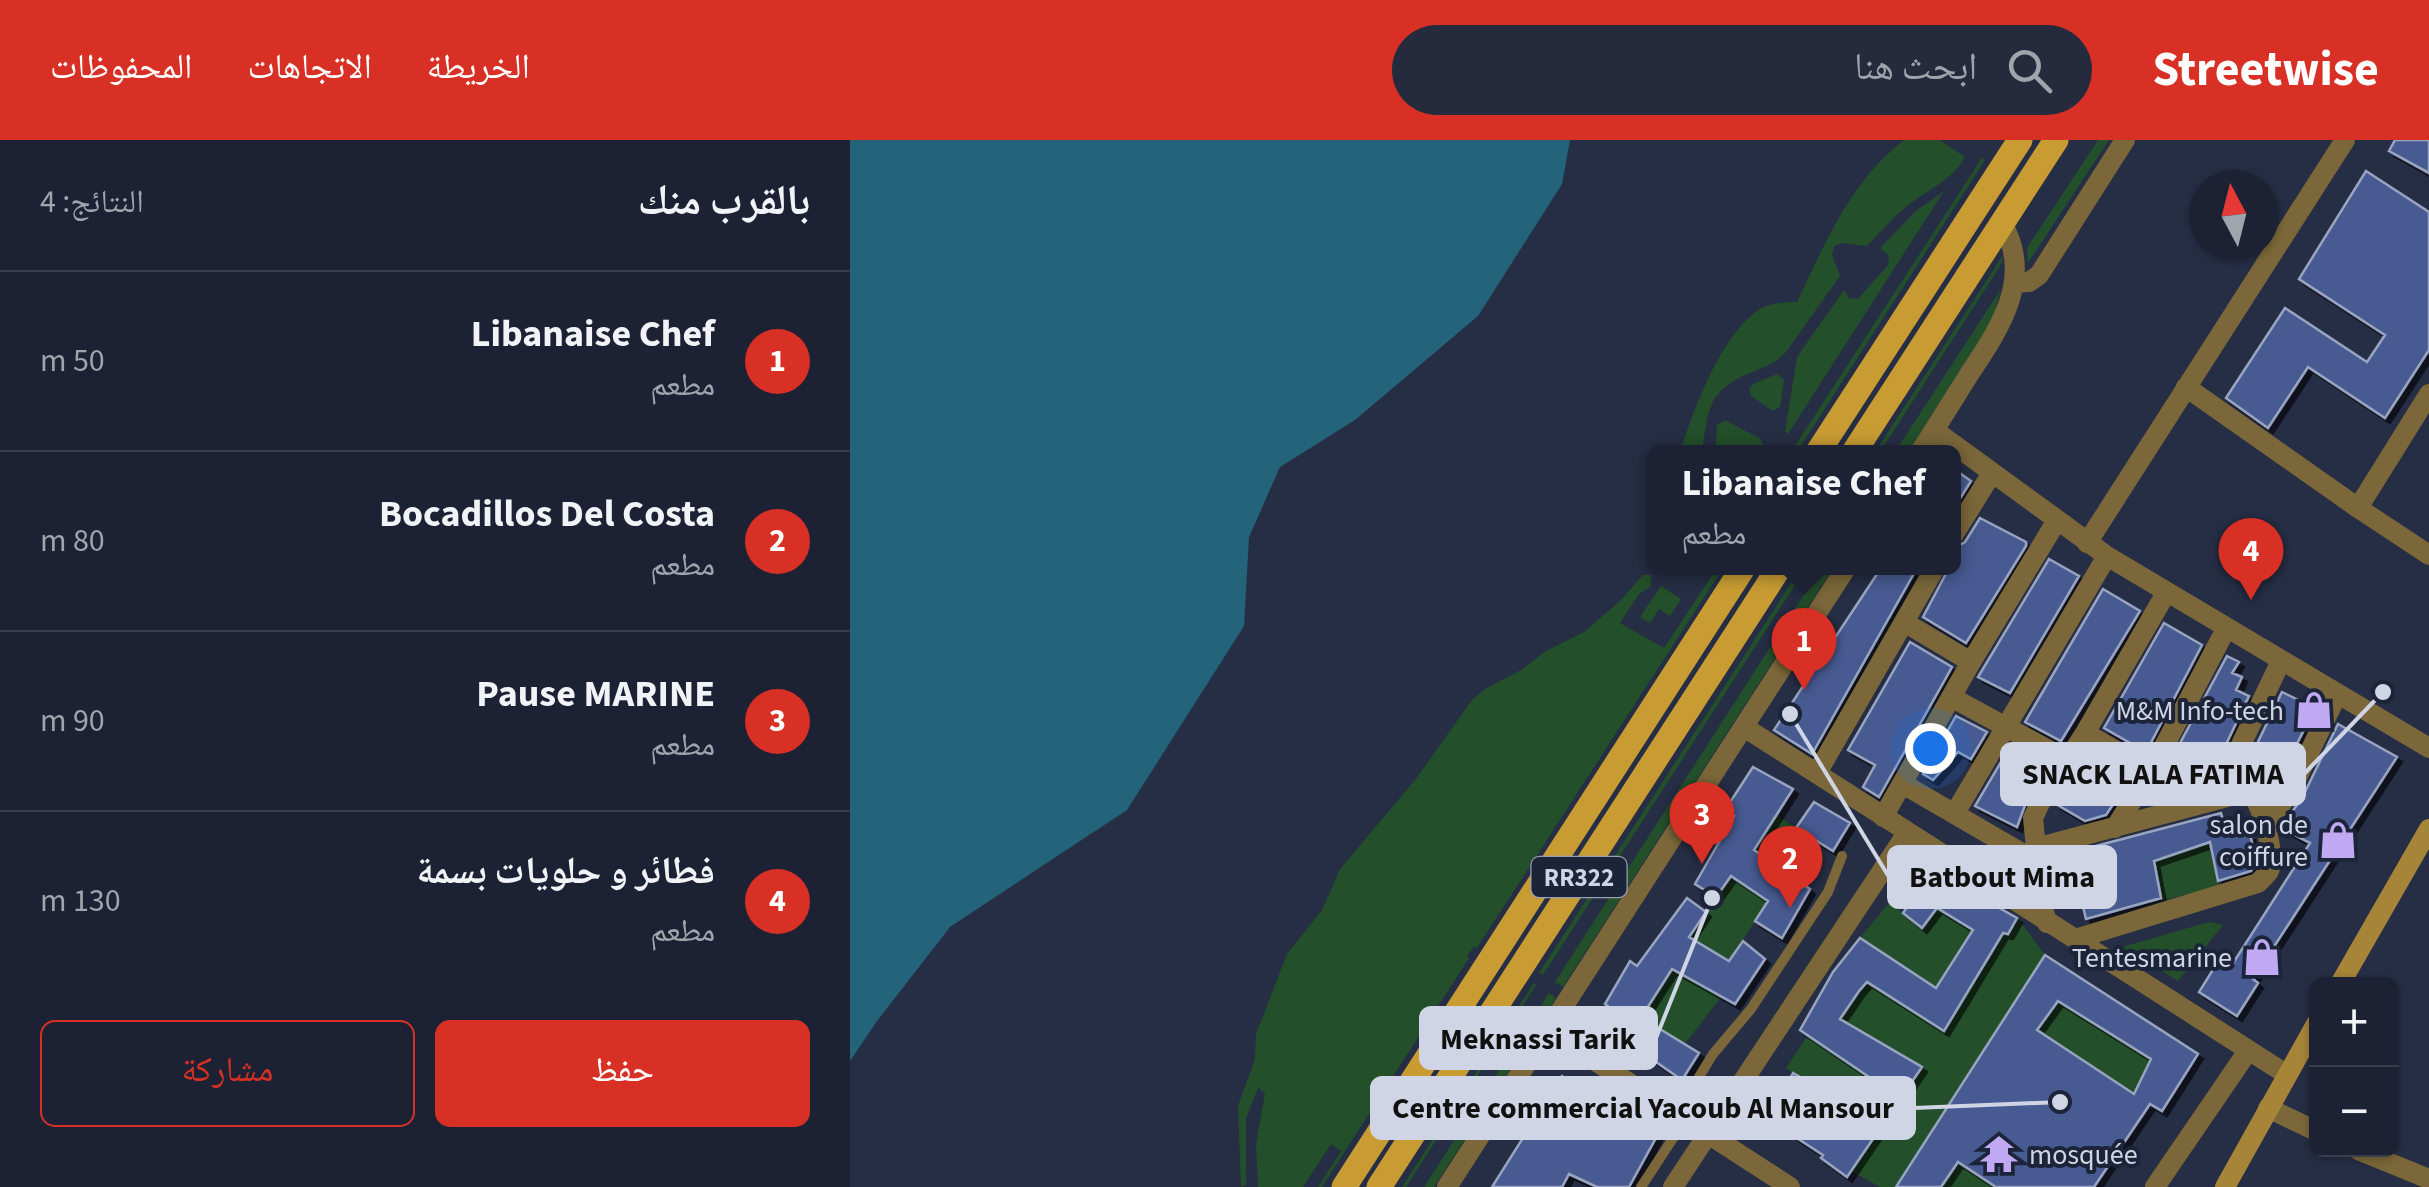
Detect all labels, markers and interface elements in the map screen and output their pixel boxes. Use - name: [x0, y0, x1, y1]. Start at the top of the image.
- search box: [1392, 25, 2092, 115]
- text: Streetwise: [2152, 36, 2379, 104]
- text: ابحث هنا: [1854, 40, 1977, 94]
- text: المحفوظات: [50, 42, 192, 92]
- text: الاتجاهات: [247, 42, 372, 92]
- text: الخريطة: [427, 42, 530, 92]
- icon: search: [2002, 43, 2057, 98]
- north arrow: [2189, 170, 2279, 260]
- text: بالقرب منك: [638, 171, 810, 231]
- text: النتائج: 4: [40, 179, 144, 225]
- text: Libanaise Chef: [471, 307, 715, 361]
- text: 50 m: [40, 338, 105, 384]
- text: 1: [769, 338, 786, 384]
- text: مطعم: [650, 362, 715, 408]
- popup: [1646, 445, 1961, 575]
- text: Libanaise Chef: [1681, 456, 1926, 510]
- text: Bocadillos Del Costa: [379, 487, 715, 541]
- text: مطعم: [1681, 511, 1746, 557]
- text: 80 m: [40, 518, 105, 564]
- text: 2: [769, 518, 786, 564]
- pin: 4: [2218, 518, 2284, 600]
- text: مطعم: [650, 542, 715, 588]
- pin: 1: [1772, 608, 1836, 690]
- text: Pause MARINE: [476, 667, 715, 721]
- shop icon: M&M Info-tech: [2293, 689, 2335, 731]
- place label: M&M Info-tech: [2116, 691, 2284, 731]
- text: 90 m: [40, 698, 105, 744]
- text: 3: [769, 698, 786, 744]
- text: مطعم: [650, 722, 715, 768]
- your location: [1905, 723, 1956, 774]
- callout: SNACK LALA FATIMA: [2002, 744, 2304, 804]
- text: SNACK LALA FATIMA: [2022, 753, 2285, 796]
- pin: 3: [1670, 782, 1734, 864]
- place label: salon de coiffure: [2209, 805, 2308, 877]
- shop icon: salon de coiffure: [2317, 819, 2359, 861]
- pin: 2: [1758, 826, 1822, 908]
- text: فطائر و حلويات بسمة: [416, 844, 715, 898]
- callout: Batbout Mima: [1889, 847, 2115, 907]
- text: Batbout Mima: [1909, 856, 2095, 899]
- road number: RR322: [1532, 857, 1626, 897]
- text: 130 m: [40, 878, 121, 924]
- text: 4: [769, 878, 786, 924]
- text: مطعم: [650, 908, 715, 954]
- shop icon: Tentesmarine: [2241, 936, 2283, 978]
- place label: Tentesmarine: [2072, 938, 2232, 978]
- map controls: [2309, 977, 2399, 1157]
- button: +: [2309, 977, 2399, 1067]
- callout: Meknassi Tarik: [1421, 1008, 1656, 1068]
- text: Meknassi Tarik: [1440, 1018, 1637, 1061]
- button: مشاركة: [40, 1020, 415, 1127]
- button: حفظ: [435, 1020, 810, 1127]
- button: −: [2309, 1067, 2399, 1157]
- callout: Centre commercial Yacoub Al Mansour: [1372, 1078, 1914, 1138]
- text: Centre commercial Yacoub Al Mansour: [1392, 1087, 1894, 1130]
- temple icon: mosquée: [1978, 1133, 2020, 1175]
- place label: mosquée: [2029, 1135, 2138, 1175]

